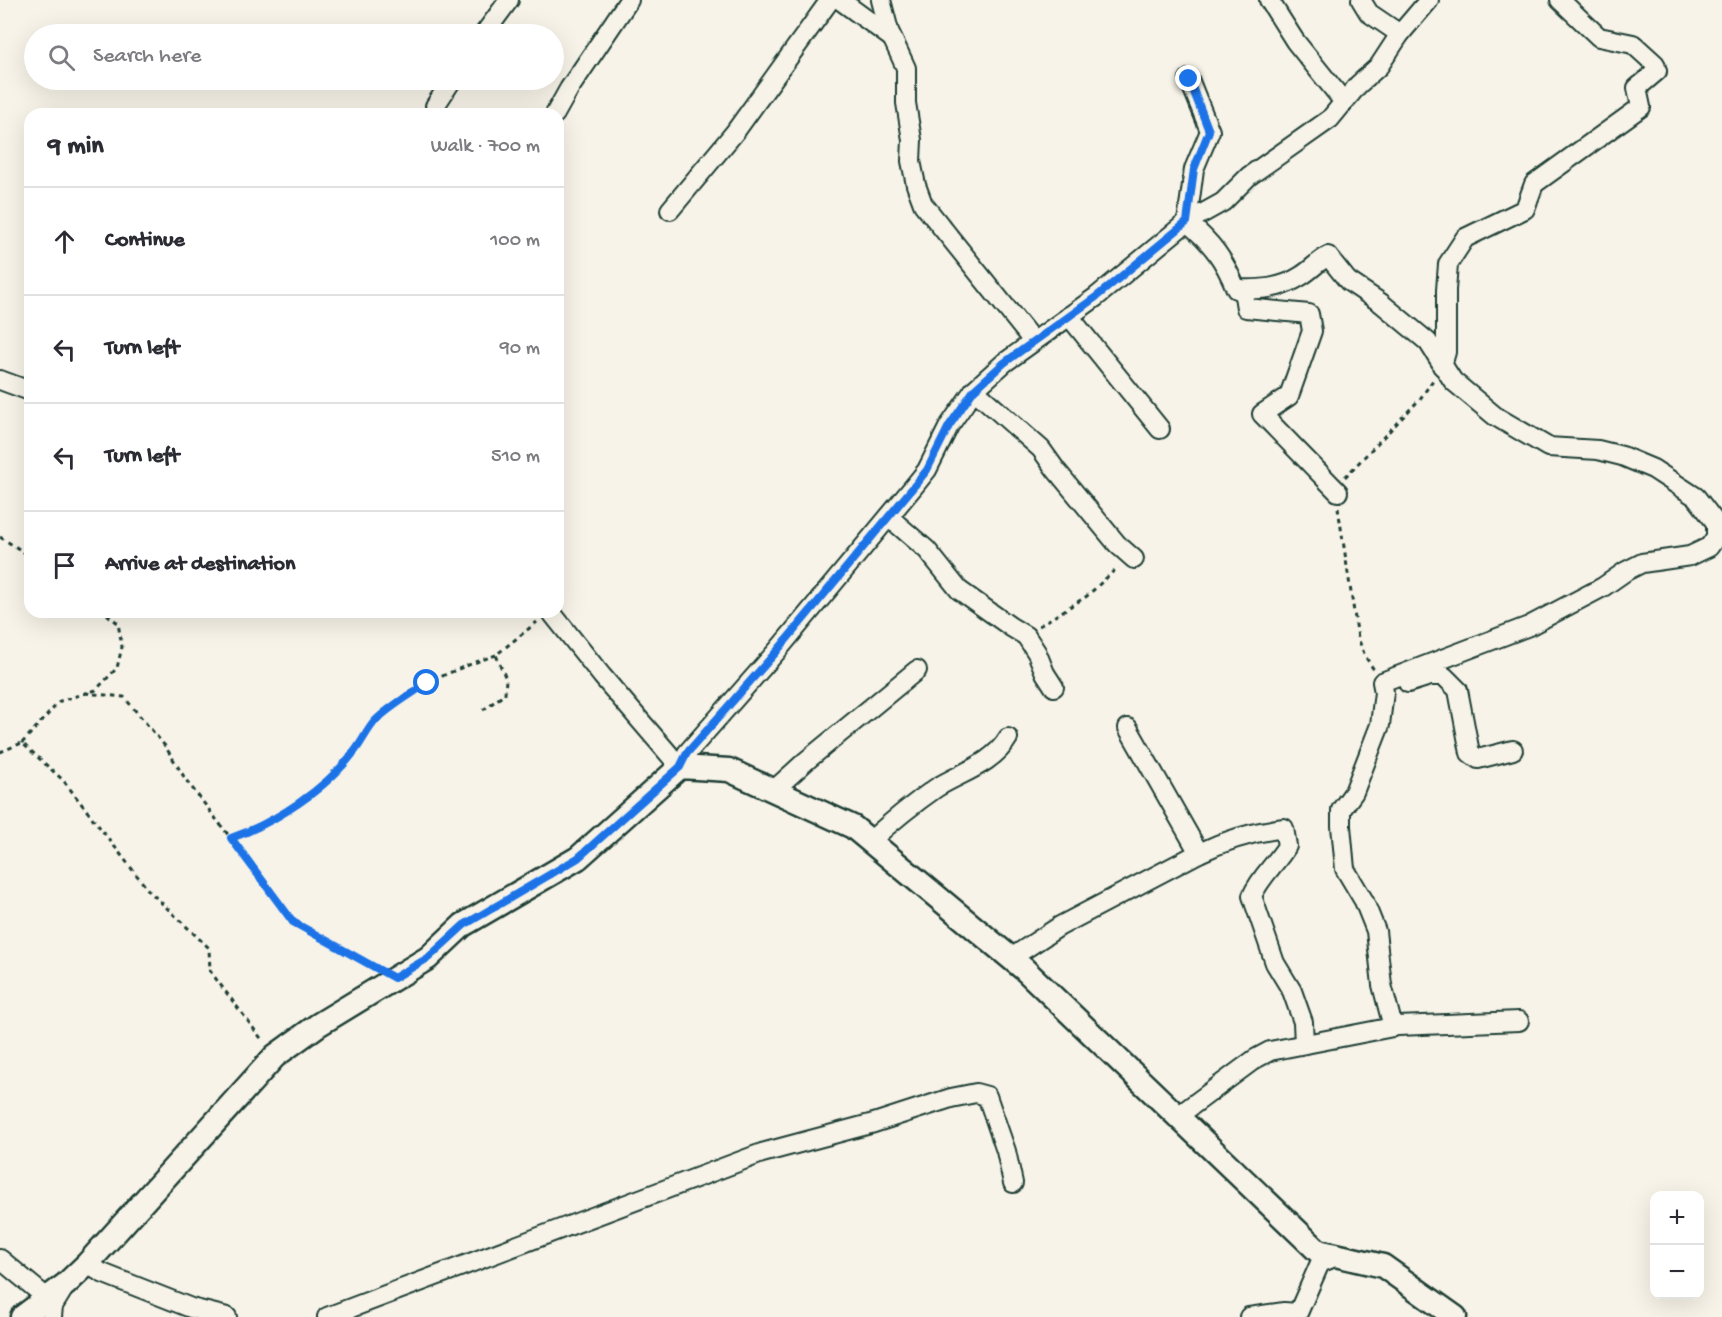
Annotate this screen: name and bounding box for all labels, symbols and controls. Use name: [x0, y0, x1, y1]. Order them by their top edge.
search box: [24, 24, 564, 90]
icon: search: [45, 41, 78, 74]
text: Search here: [93, 44, 201, 70]
route end: [1175, 65, 1201, 91]
text: 9 min: [48, 132, 104, 163]
text: Walk · 700 m: [431, 136, 540, 159]
icon: ahead: [48, 225, 81, 258]
text: Continue: [105, 228, 185, 254]
text: 100 m: [490, 230, 540, 253]
icon: left: [48, 333, 81, 366]
text: Turn left: [105, 336, 179, 362]
text: 90 m: [500, 338, 540, 361]
icon: left: [48, 441, 81, 474]
text: Turn left: [105, 444, 179, 470]
text: 510 m: [491, 446, 540, 469]
icon: arrive: [48, 549, 81, 582]
text: Arrive at destination: [105, 552, 295, 578]
route start: [413, 669, 439, 695]
map controls: [1650, 1191, 1704, 1299]
button: +: [1650, 1191, 1704, 1245]
button: −: [1650, 1245, 1704, 1299]

